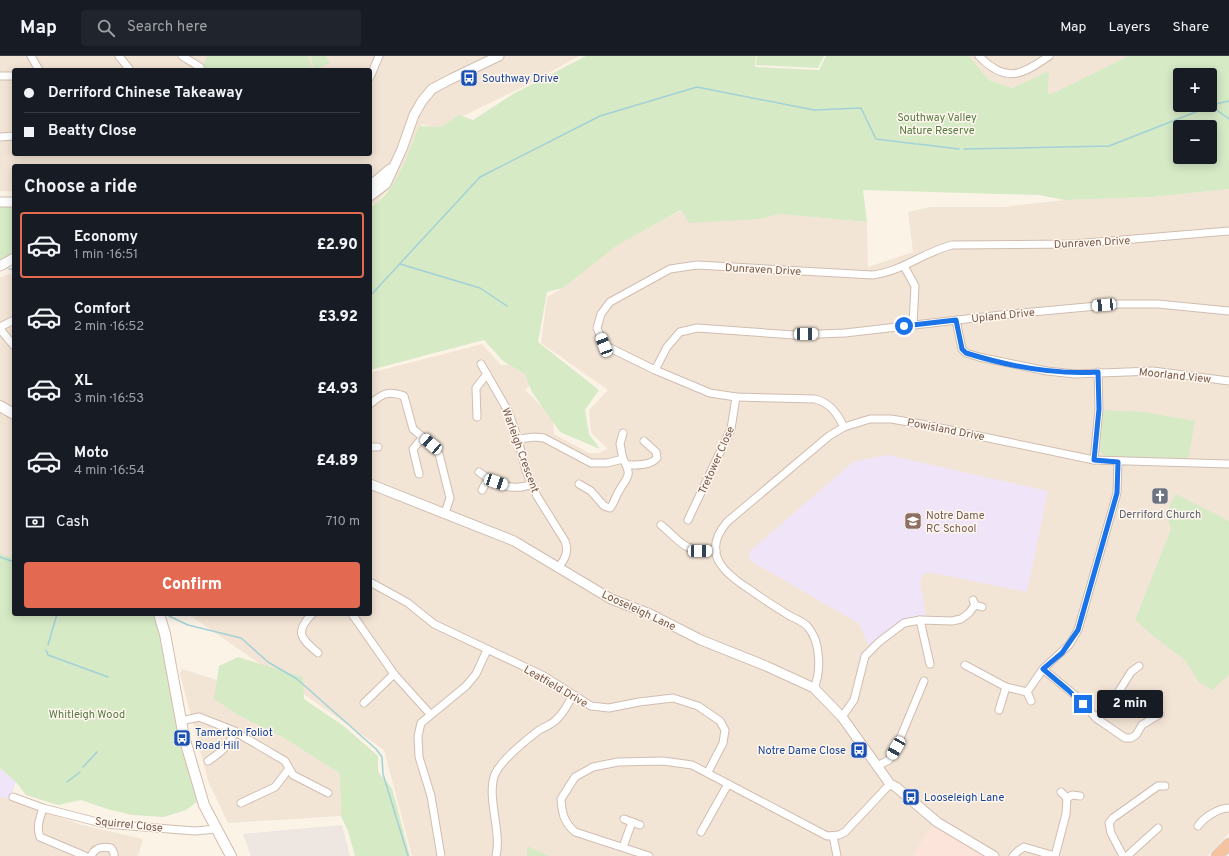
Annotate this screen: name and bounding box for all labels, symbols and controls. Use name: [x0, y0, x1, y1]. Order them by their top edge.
search box: [81, 10, 361, 46]
text: Map: [20, 16, 57, 40]
icon: search: [95, 17, 117, 39]
text: Search here: [127, 18, 207, 37]
text: Map: [1060, 19, 1086, 36]
text: Layers: [1108, 19, 1150, 36]
text: Share: [1172, 19, 1209, 36]
bus stop icon: Southway Drive: [459, 68, 479, 88]
map controls: [1173, 68, 1217, 164]
button: +: [1173, 68, 1217, 112]
place label: Southway Drive: [482, 72, 559, 86]
text: Derriford Chinese Takeaway: [48, 84, 243, 103]
park label: Southway Valley Nature Reserve: [897, 111, 977, 138]
button: −: [1173, 120, 1217, 164]
text: Beatty Close: [48, 122, 137, 141]
text: Choose a ride: [24, 176, 137, 199]
icon: car: [26, 227, 62, 263]
text: Economy: [74, 228, 138, 247]
street label: Dunraven Drive: [1054, 234, 1131, 252]
text: £2.90: [317, 236, 358, 255]
text: 1 min · 16:51: [74, 247, 138, 263]
street label: Dunraven Drive: [724, 261, 802, 279]
car: [1092, 298, 1116, 312]
icon: car: [26, 299, 62, 335]
text: Comfort: [74, 300, 131, 319]
street label: Upland Drive: [971, 306, 1036, 326]
text: £3.92: [318, 308, 358, 327]
route start: [895, 317, 913, 335]
text: 2 min · 16:52: [74, 319, 144, 335]
car: [794, 328, 818, 340]
car: [594, 332, 614, 358]
street label: Moorland View: [1138, 365, 1212, 387]
icon: car: [26, 371, 62, 407]
text: XL: [74, 372, 92, 391]
text: £4.93: [317, 380, 358, 399]
text: 3 min · 16:53: [74, 391, 144, 407]
street label: Warleigh Crescent: [498, 406, 542, 495]
street label: Powisland Drive: [906, 416, 986, 444]
street label: Tretower Close: [696, 424, 738, 497]
car: [418, 432, 444, 456]
icon: car: [26, 443, 62, 479]
text: Moto: [74, 444, 109, 463]
text: £4.89: [317, 452, 358, 471]
text: 4 min · 16:54: [74, 463, 145, 479]
car: [483, 472, 509, 492]
church icon: Derriford Church: [1150, 486, 1170, 506]
place label: Derriford Church: [1119, 508, 1201, 522]
place label: Notre Dame RC School: [926, 509, 985, 536]
icon: cash: [24, 511, 46, 533]
school or university icon: Notre Dame RC School: [903, 511, 923, 531]
text: Cash: [56, 513, 89, 532]
text: 710 m: [326, 514, 360, 530]
car: [688, 545, 712, 557]
button: Confirm: [24, 562, 360, 608]
street label: Looseleigh Lane: [599, 588, 678, 634]
street label: Leatfield Drive: [521, 663, 590, 711]
callout: 2 min: [1097, 690, 1163, 718]
route end: [1074, 695, 1092, 713]
text: 2 min: [1113, 696, 1147, 712]
park label: Whitleigh Wood: [49, 708, 125, 722]
place label: Tamerton Foliot Road Hill: [195, 726, 273, 753]
bus stop icon: Tamerton Foliot Road Hill: [172, 728, 192, 748]
car: [885, 735, 907, 761]
bus stop icon: Notre Dame Close: [849, 740, 869, 760]
place label: Notre Dame Close: [758, 744, 846, 758]
bus stop icon: Looseleigh Lane: [901, 787, 921, 807]
place label: Looseleigh Lane: [924, 791, 1004, 805]
street label: Squirrel Close: [94, 814, 164, 836]

